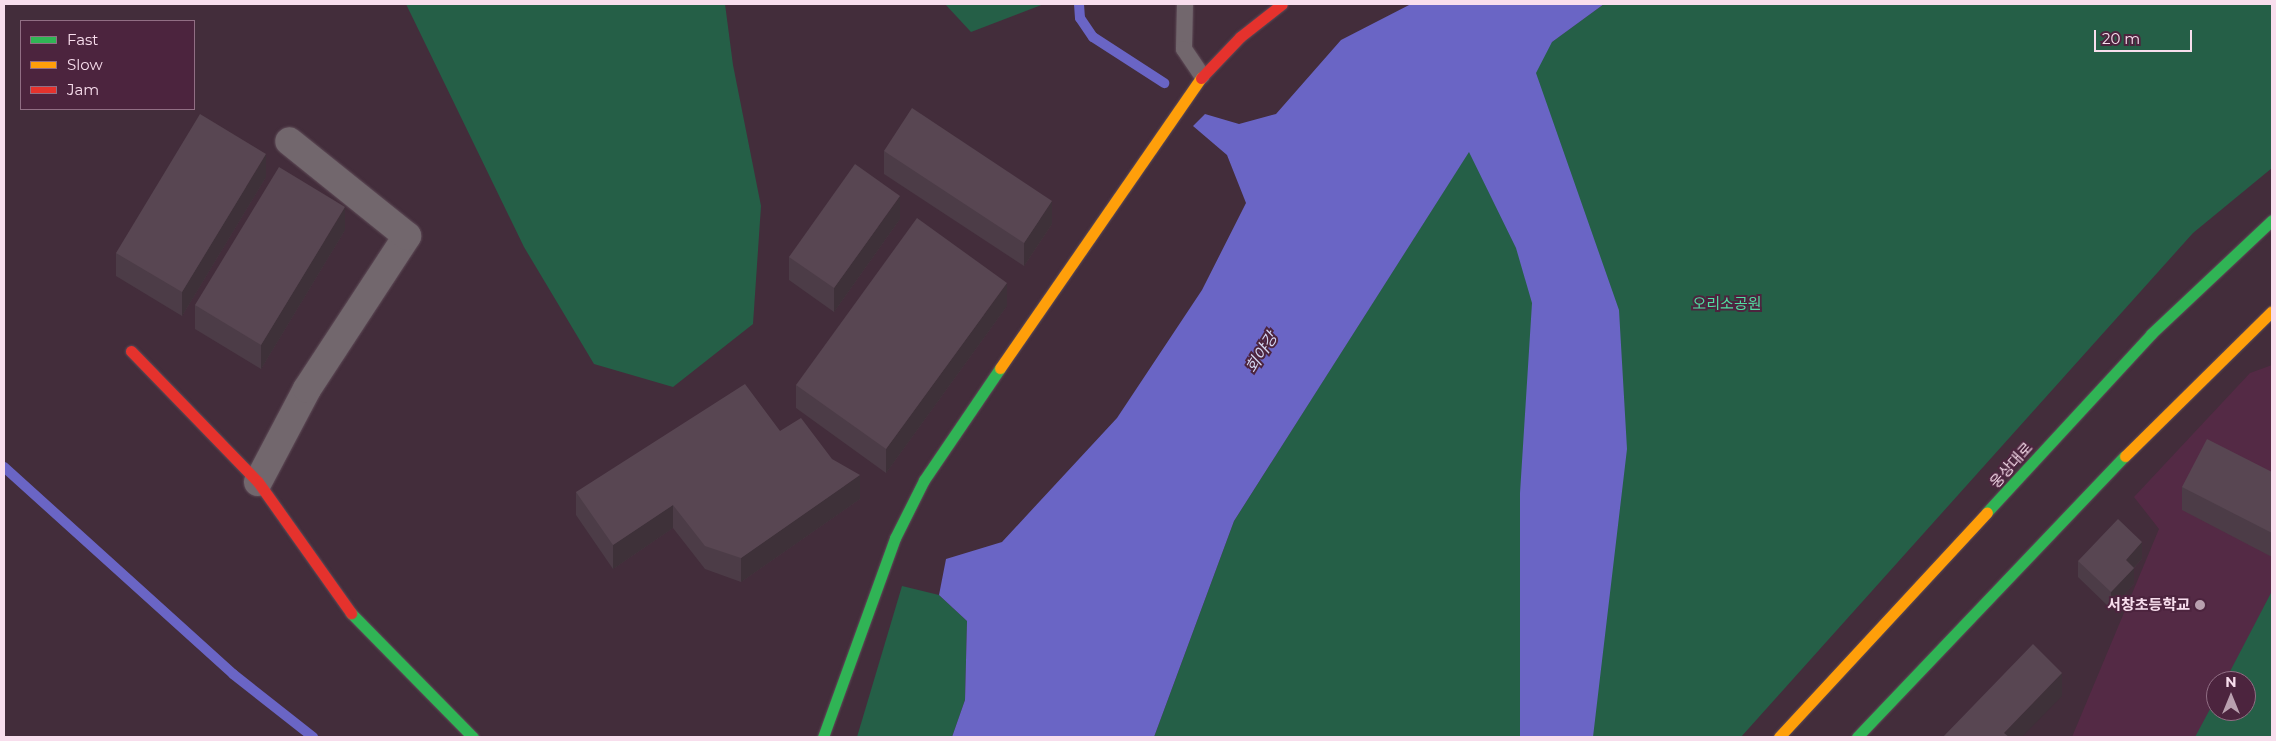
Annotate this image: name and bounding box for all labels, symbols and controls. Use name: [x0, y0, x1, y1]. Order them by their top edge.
legend: [20, 20, 195, 110]
scale bar: [2096, 20, 2194, 52]
text: 20 m: [2102, 29, 2140, 48]
text: Fast: [67, 30, 98, 49]
text: Slow: [67, 55, 103, 74]
text: Jam: [67, 80, 99, 99]
park label: 오리소공원: [1693, 295, 1761, 313]
water label: 회야강: [1242, 329, 1282, 377]
street label: 웅상대로: [1986, 438, 2036, 492]
place label: 서창초등학교: [2107, 596, 2190, 614]
marker: 서창초등학교: [2194, 599, 2206, 611]
north arrow: [2206, 671, 2256, 721]
text: N: [2225, 673, 2237, 691]

